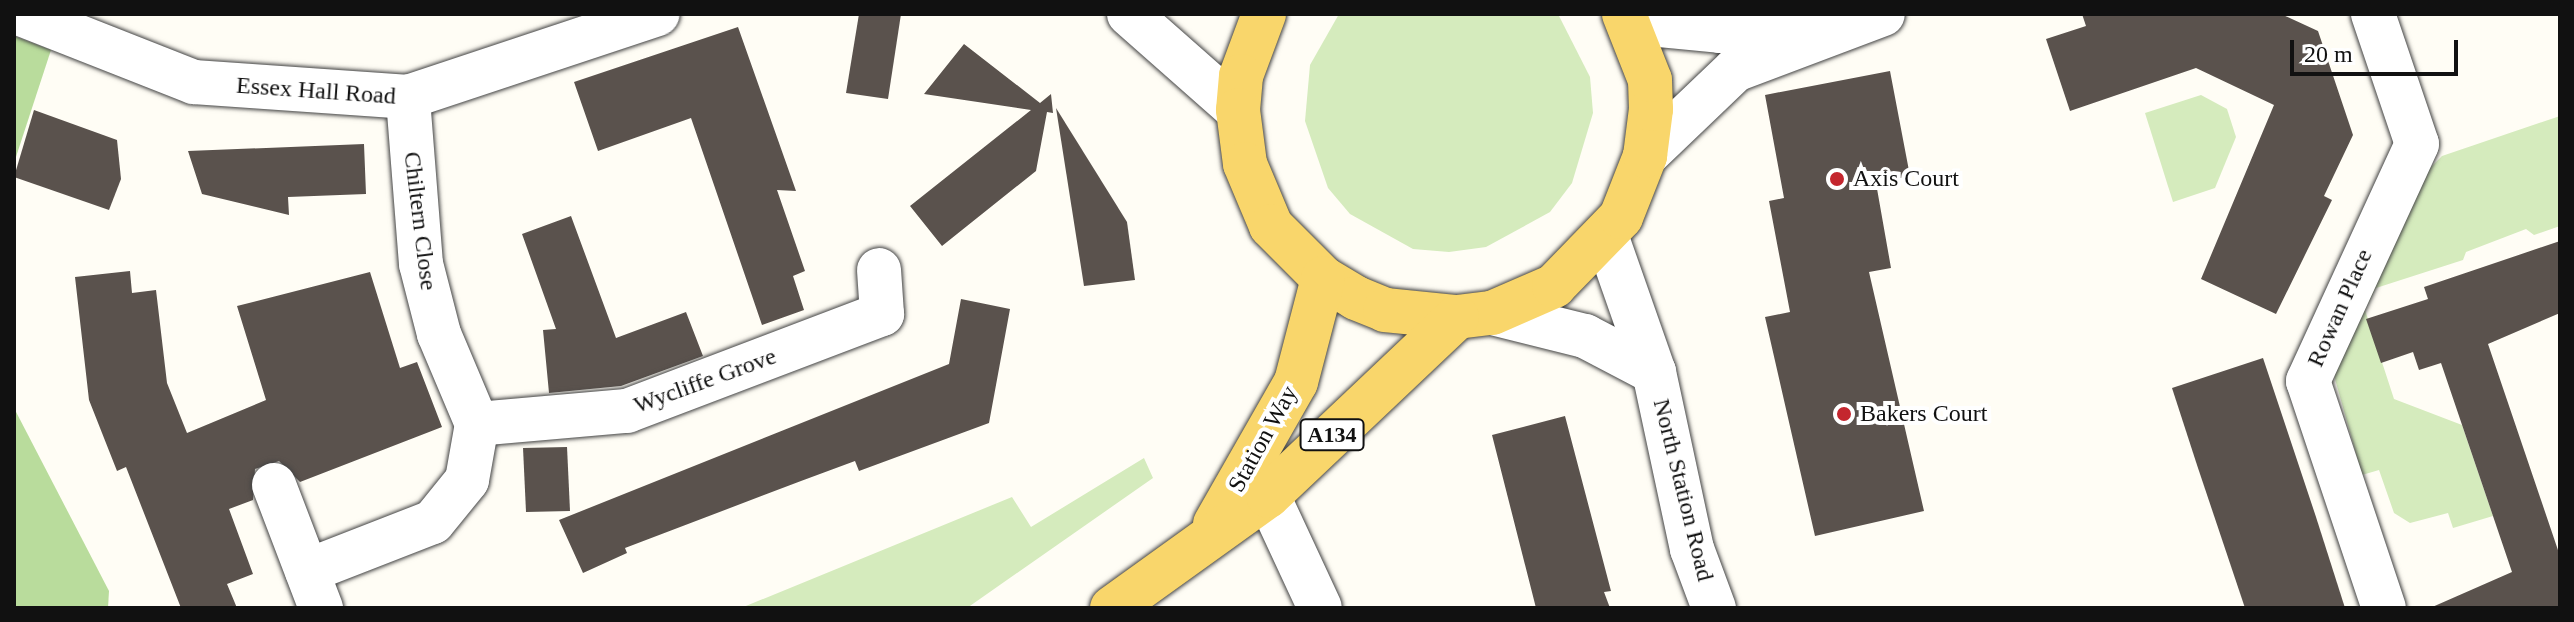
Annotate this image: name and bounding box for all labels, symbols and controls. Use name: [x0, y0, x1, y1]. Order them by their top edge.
scale bar: [2294, 24, 2462, 74]
text: 20 m: [2304, 41, 2353, 67]
street label: Essex Hall Road: [235, 71, 397, 111]
street label: Chiltern Close: [397, 150, 443, 292]
place label: Axis Court: [1853, 165, 1959, 193]
marker: Axis Court: [1828, 170, 1846, 188]
street label: Rowan Place: [2301, 245, 2379, 371]
street label: Wycliffe Grove: [630, 342, 780, 420]
street label: Station Way: [1222, 381, 1304, 497]
street label: North Station Road: [1646, 396, 1720, 584]
place label: Bakers Court: [1860, 400, 1987, 428]
marker: Bakers Court: [1835, 405, 1853, 423]
road number: A134: [1298, 417, 1366, 453]

